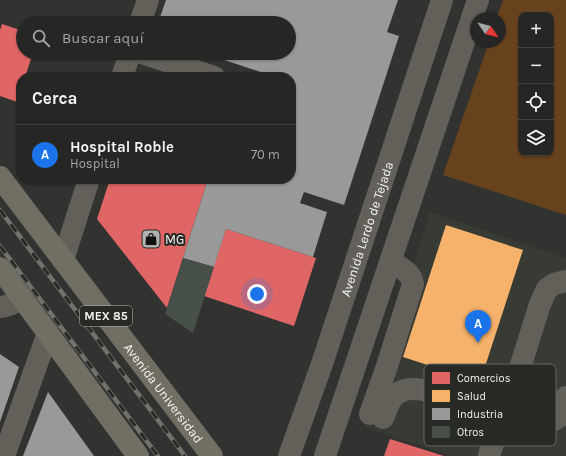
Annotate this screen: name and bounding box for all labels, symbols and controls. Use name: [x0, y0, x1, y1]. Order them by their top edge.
north arrow: [470, 12, 506, 48]
map controls: [518, 12, 554, 156]
button: +: [518, 12, 554, 48]
search box: [16, 16, 296, 60]
icon: search: [30, 27, 52, 49]
text: Buscar aquí: [62, 29, 144, 47]
button: −: [518, 48, 554, 84]
button: locate: [518, 84, 554, 120]
text: Cerca: [32, 88, 77, 108]
button: layers: [518, 120, 554, 156]
text: Hospital Roble: [70, 138, 174, 156]
text: A: [41, 147, 49, 162]
text: 70 m: [251, 147, 280, 162]
text: Hospital: [70, 156, 120, 171]
street label: Avenida Lerdo de Tejada: [338, 160, 396, 299]
shop icon: MG: [140, 228, 162, 250]
place label: MG: [165, 232, 184, 247]
your location: [247, 284, 267, 304]
road number: MEX 85: [80, 306, 132, 326]
pin: A: [465, 310, 491, 343]
street label: Avenida Universidad: [121, 340, 206, 446]
legend: [424, 364, 556, 446]
text: Comercios: [457, 372, 511, 385]
text: Salud: [457, 390, 486, 403]
text: Industria: [457, 408, 503, 421]
text: Otros: [457, 426, 484, 439]

